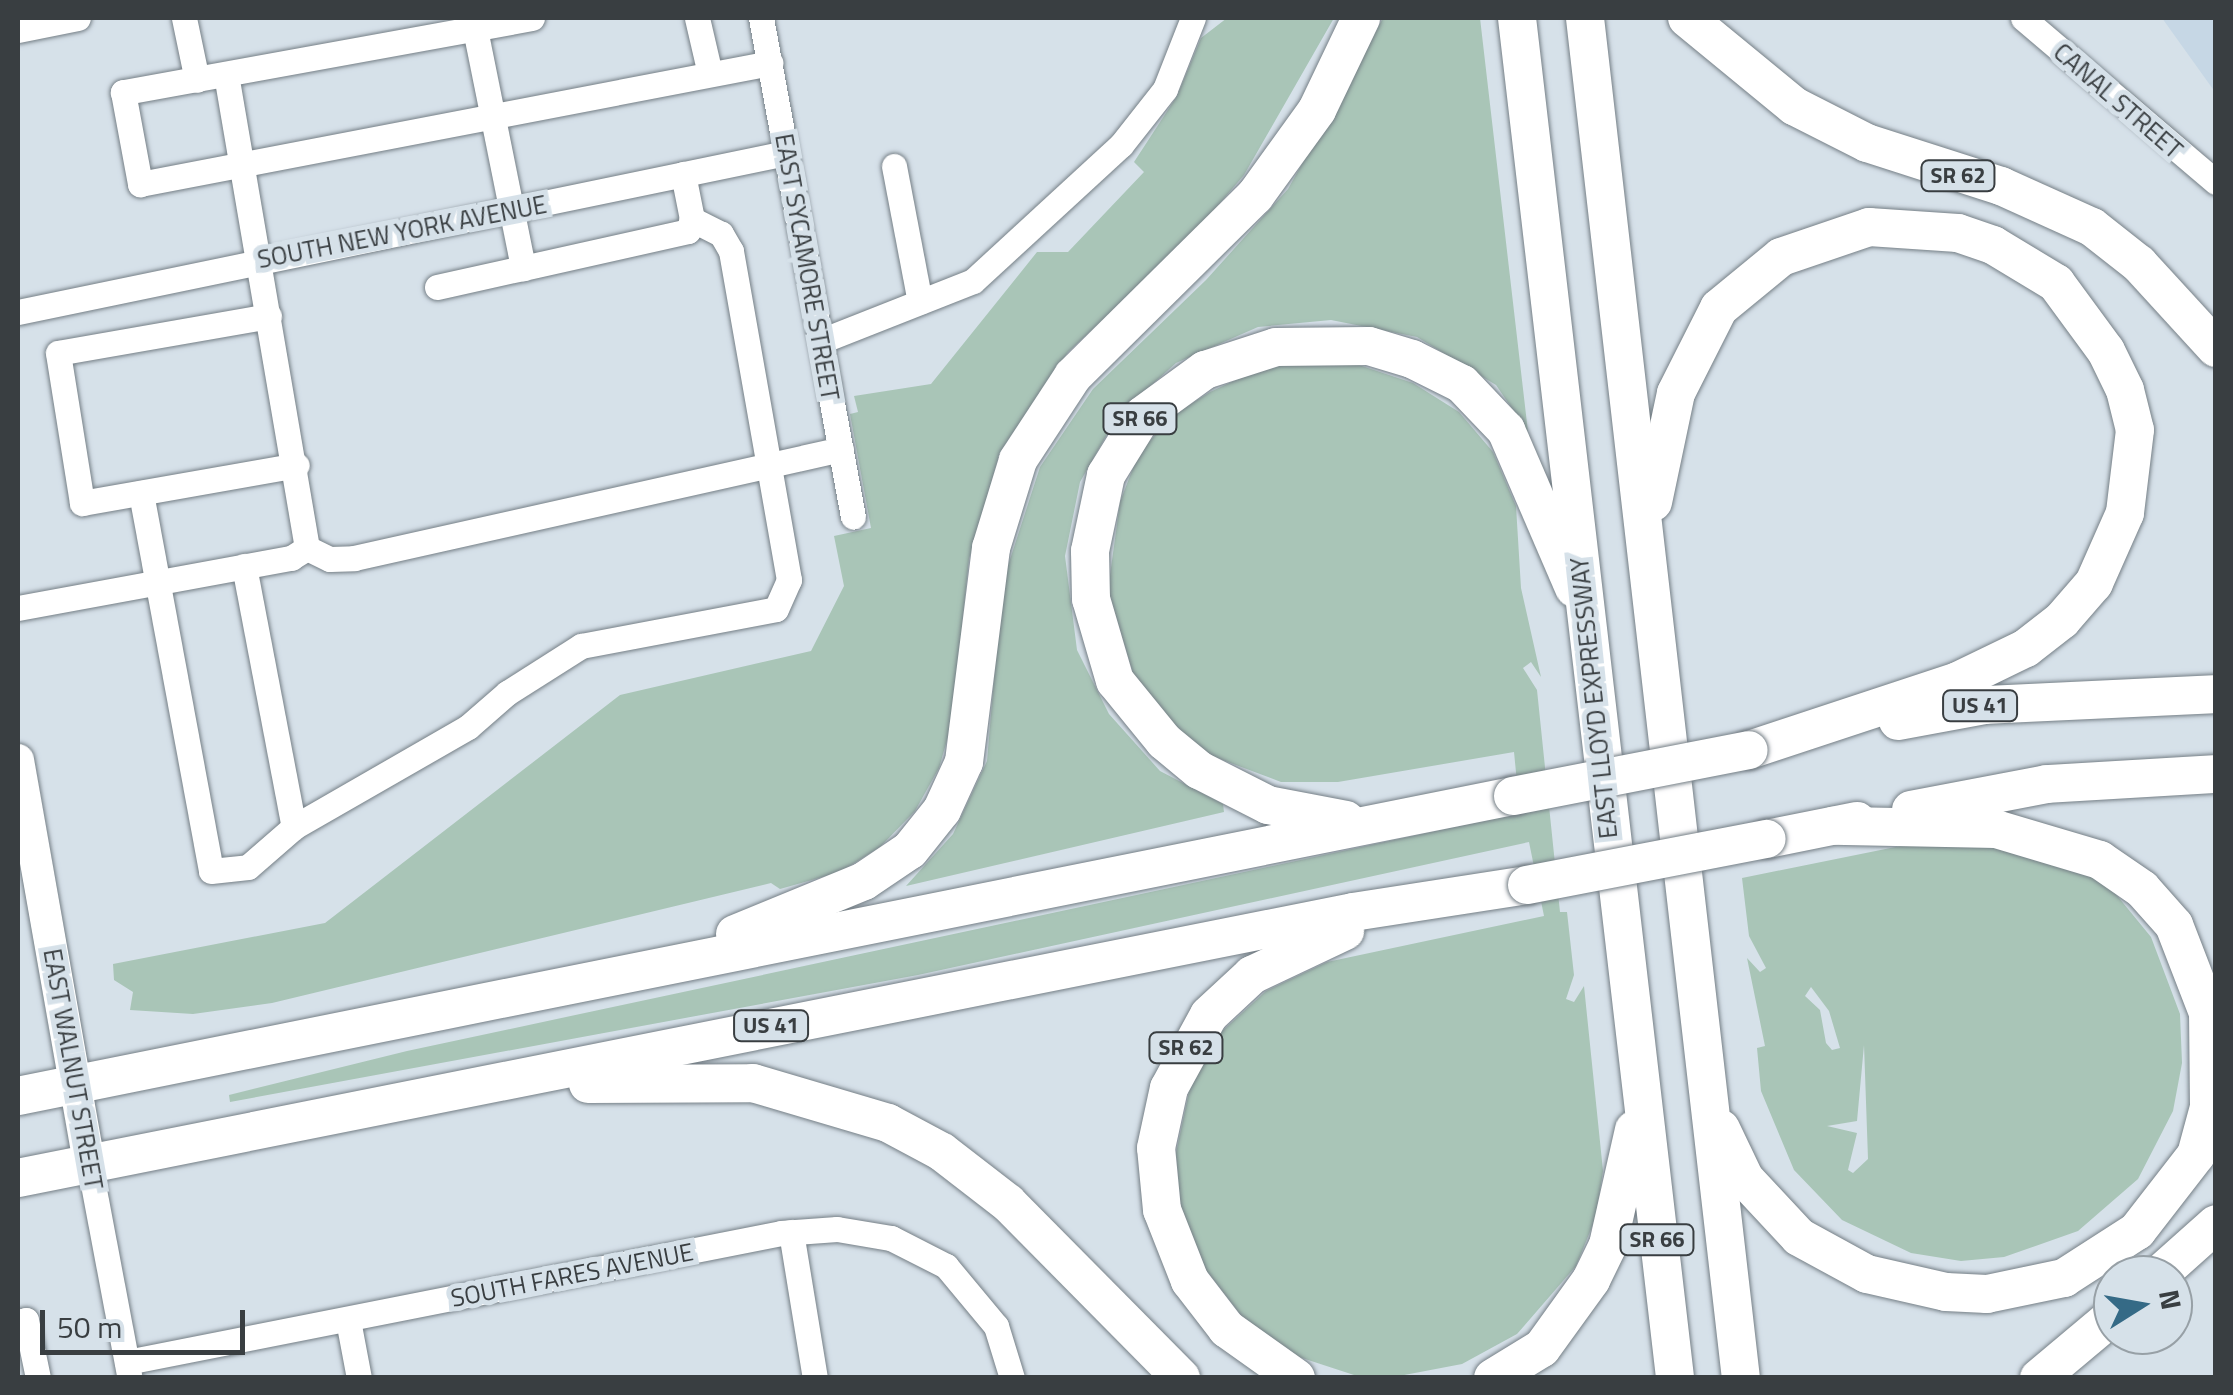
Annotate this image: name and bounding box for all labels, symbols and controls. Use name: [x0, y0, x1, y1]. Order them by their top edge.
street label: CANAL STREET: [2048, 37, 2188, 165]
street label: EAST SYCAMORE STREET: [769, 131, 845, 403]
road number: SR 62: [1918, 159, 1998, 193]
street label: SOUTH NEW YORK AVENUE: [255, 189, 549, 275]
road number: SR 66: [1100, 402, 1180, 436]
street label: EAST LLOYD EXPRESSWAY: [1564, 556, 1624, 840]
road number: US 41: [1940, 689, 2020, 723]
street label: EAST WALNUT STREET: [37, 946, 109, 1192]
road number: US 41: [731, 1009, 811, 1043]
road number: SR 62: [1146, 1031, 1226, 1065]
road number: SR 66: [1617, 1223, 1697, 1257]
street label: SOUTH FARES AVENUE: [448, 1237, 696, 1313]
north arrow: [2093, 1255, 2193, 1355]
text: N: [2148, 1286, 2194, 1313]
scale bar: [45, 1290, 250, 1352]
text: 50 m: [57, 1304, 122, 1350]

